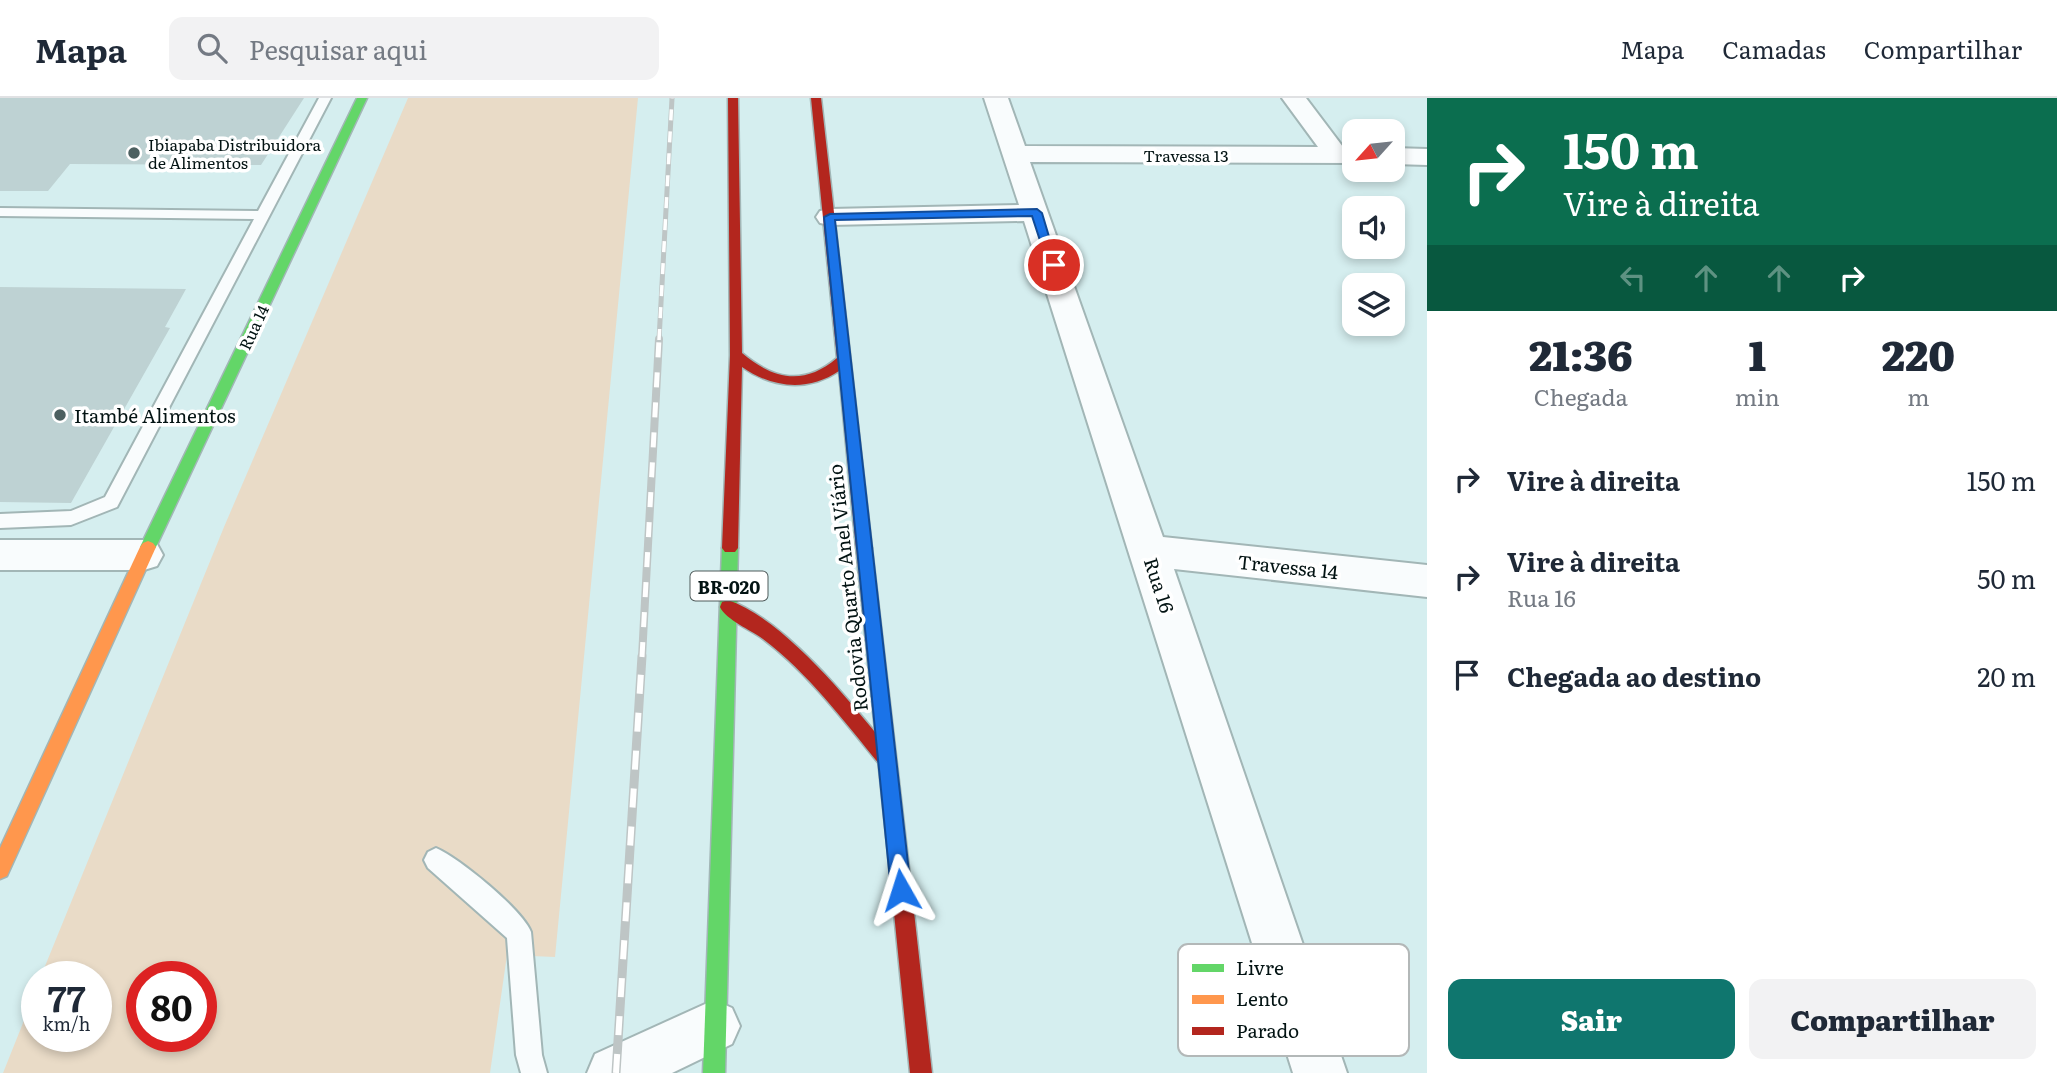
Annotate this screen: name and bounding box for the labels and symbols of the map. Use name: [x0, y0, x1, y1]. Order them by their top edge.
north arrow: [1342, 119, 1405, 182]
place label: Ibiapaba Distribuidora de Alimentos: [148, 132, 321, 174]
street label: Travessa 13: [1143, 143, 1229, 167]
marker: Ibiapaba Distribuidora de Alimentos: [126, 145, 142, 161]
pin: [1024, 235, 1084, 295]
street label: Rua 14: [232, 300, 274, 354]
place label: Itambé Alimentos: [74, 401, 236, 429]
marker: Itambé Alimentos: [52, 407, 68, 423]
street label: Rodovia Quarto Anel Viário: [820, 463, 874, 713]
street label: Travessa 14: [1236, 547, 1340, 585]
street label: Rua 16: [1138, 554, 1182, 616]
road number: BR-020: [690, 572, 768, 600]
position arrow: [864, 853, 938, 927]
legend: [1178, 944, 1409, 1056]
text: Livre: [1236, 953, 1284, 981]
speed limit sign: 80: [126, 961, 217, 1052]
text: Lento: [1236, 984, 1289, 1012]
text: Parado: [1236, 1016, 1299, 1044]

